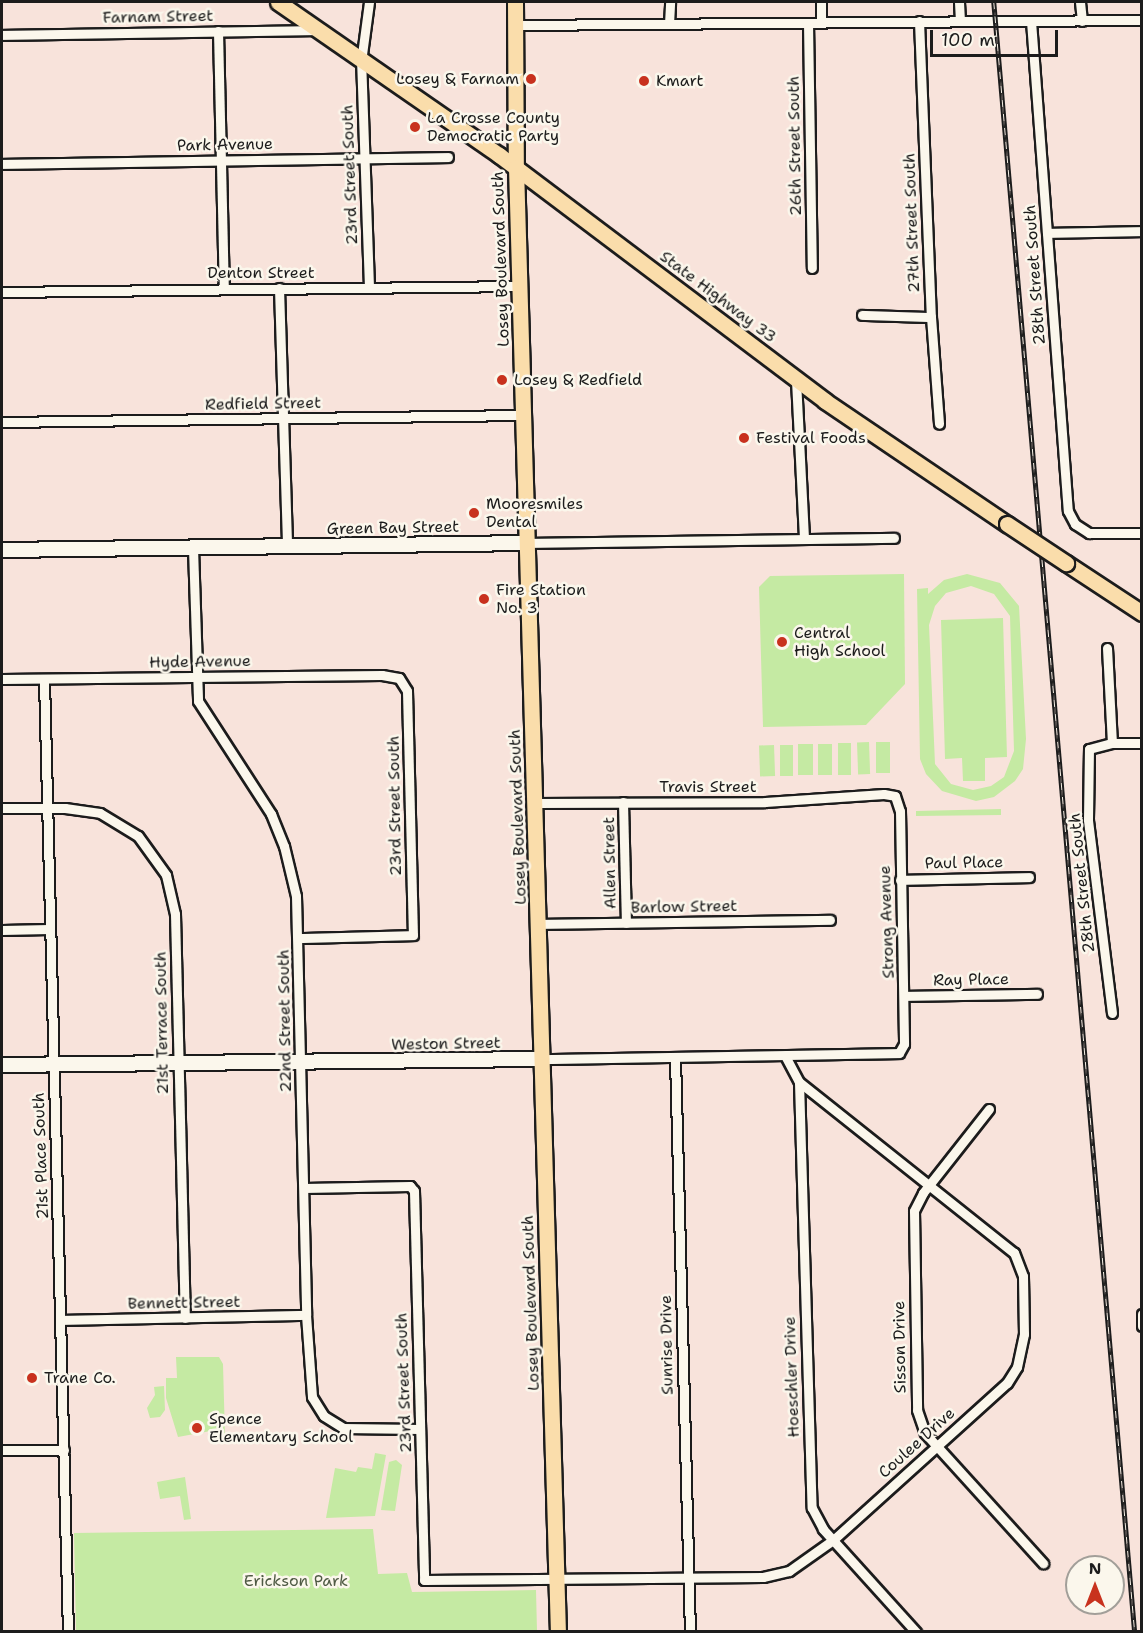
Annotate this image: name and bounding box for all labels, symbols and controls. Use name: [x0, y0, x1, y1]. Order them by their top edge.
street label: Farnam Street: [102, 6, 214, 28]
scale bar: [933, 18, 1060, 56]
text: 100 m: [941, 28, 995, 52]
place label: Losey & Farnam: [396, 69, 519, 89]
place label: Kmart: [656, 71, 703, 91]
marker: Losey & Farnam: [524, 72, 538, 86]
marker: Kmart: [637, 74, 651, 88]
street label: 26th Street South: [784, 76, 806, 216]
street label: 23rd Street South: [338, 105, 362, 245]
place label: La Crosse County Democratic Party: [427, 108, 560, 146]
marker: La Crosse County Democratic Party: [408, 120, 422, 134]
street label: Park Avenue: [177, 135, 273, 155]
street label: 27th Street South: [900, 153, 924, 293]
street label: Losey Boulevard South: [488, 171, 514, 347]
street label: 28th Street South: [1021, 204, 1049, 346]
street label: State Highway 33: [656, 247, 780, 347]
street label: Denton Street: [207, 263, 315, 283]
place label: Losey & Redfield: [514, 370, 642, 390]
marker: Losey & Redfield: [495, 373, 509, 387]
street label: Redfield Street: [205, 393, 321, 415]
place label: Festival Foods: [756, 428, 866, 448]
marker: Festival Foods: [737, 431, 751, 445]
place label: Mooresmiles Dental: [486, 494, 583, 532]
marker: Mooresmiles Dental: [467, 506, 481, 520]
street label: Green Bay Street: [327, 517, 459, 539]
place label: Fire Station No. 3: [496, 580, 586, 618]
marker: Fire Station No. 3: [477, 592, 491, 606]
place label: Central High School: [794, 623, 885, 661]
marker: Central High School: [775, 635, 789, 649]
street label: Hyde Avenue: [149, 652, 251, 672]
street label: Losey Boulevard South: [505, 729, 531, 905]
street label: 23rd Street South: [384, 736, 406, 876]
street label: Travis Street: [659, 777, 757, 797]
street label: 28th Street South: [1065, 812, 1099, 954]
street label: Allen Street: [600, 817, 620, 909]
street label: Paul Place: [924, 853, 1004, 873]
street label: Strong Avenue: [875, 865, 899, 979]
street label: Barlow Street: [631, 896, 737, 918]
street label: 22nd Street South: [274, 949, 296, 1093]
street label: 21st Terrace South: [151, 951, 173, 1095]
street label: Ray Place: [933, 970, 1009, 990]
street label: Weston Street: [391, 1033, 501, 1055]
street label: 21st Place South: [29, 1092, 53, 1220]
street label: Losey Boulevard South: [518, 1215, 544, 1391]
street label: Bennett Street: [127, 1292, 241, 1314]
street label: Sunrise Drive: [657, 1295, 677, 1395]
street label: Sisson Drive: [890, 1301, 910, 1393]
street label: 23rd Street South: [392, 1313, 416, 1453]
street label: Hoeschler Drive: [780, 1316, 804, 1438]
place label: Trane Co.: [44, 1368, 116, 1388]
marker: Trane Co.: [25, 1371, 39, 1385]
street label: Coulee Drive: [875, 1404, 959, 1482]
place label: Spence Elementary School: [209, 1409, 353, 1447]
marker: Spence Elementary School: [190, 1421, 204, 1435]
north arrow: [1065, 1555, 1125, 1615]
text: N: [1089, 1558, 1101, 1579]
park label: Erickson Park: [244, 1571, 348, 1591]

